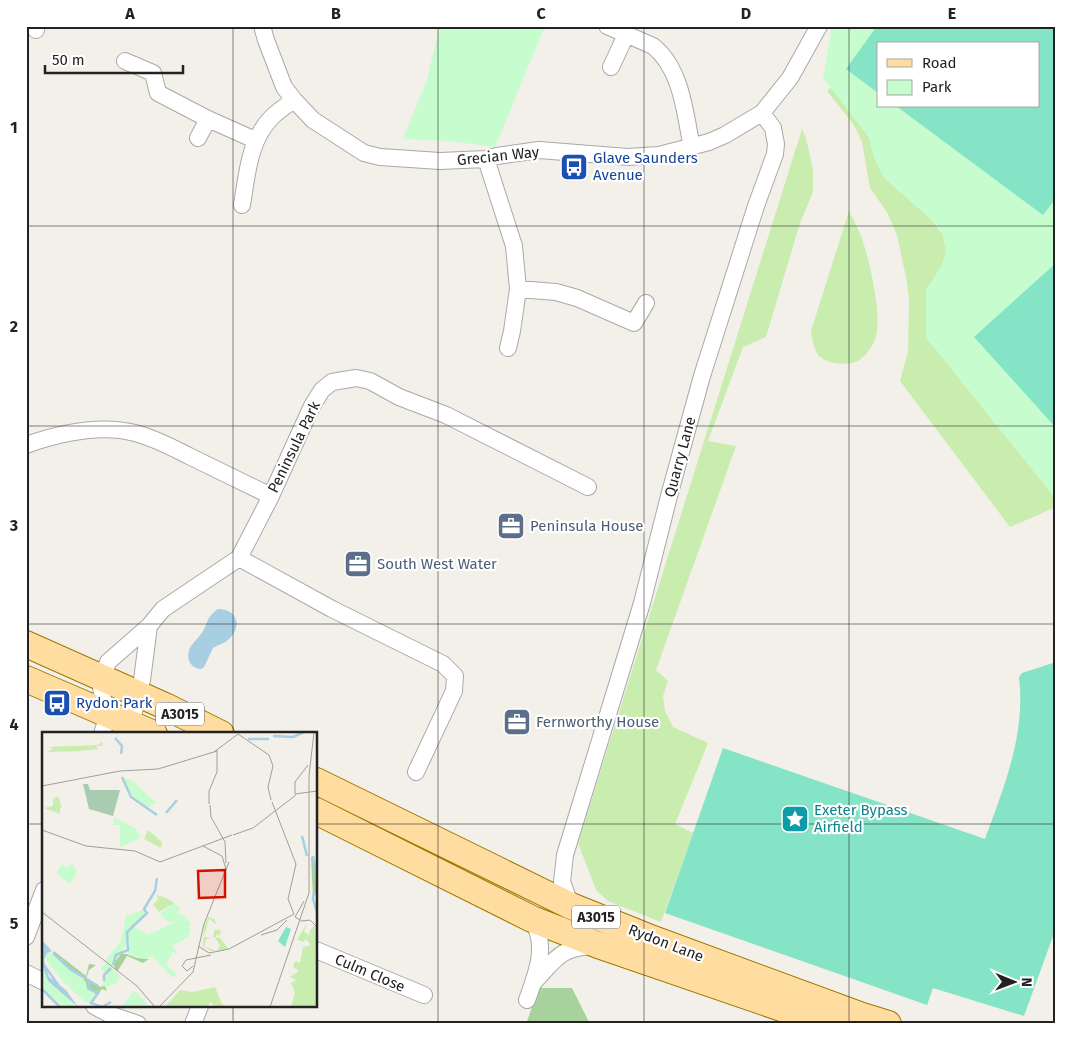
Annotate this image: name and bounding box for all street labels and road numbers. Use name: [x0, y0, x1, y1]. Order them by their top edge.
street label: Grecian Way: [456, 143, 541, 169]
street label: Peninsula Park: [264, 398, 324, 496]
street label: Quarry Lane: [661, 415, 699, 499]
road number: A3015: [156, 702, 204, 726]
road number: A3015: [572, 906, 620, 929]
street label: Rydon Lane: [626, 920, 706, 966]
street label: Culm Close: [332, 950, 408, 996]

